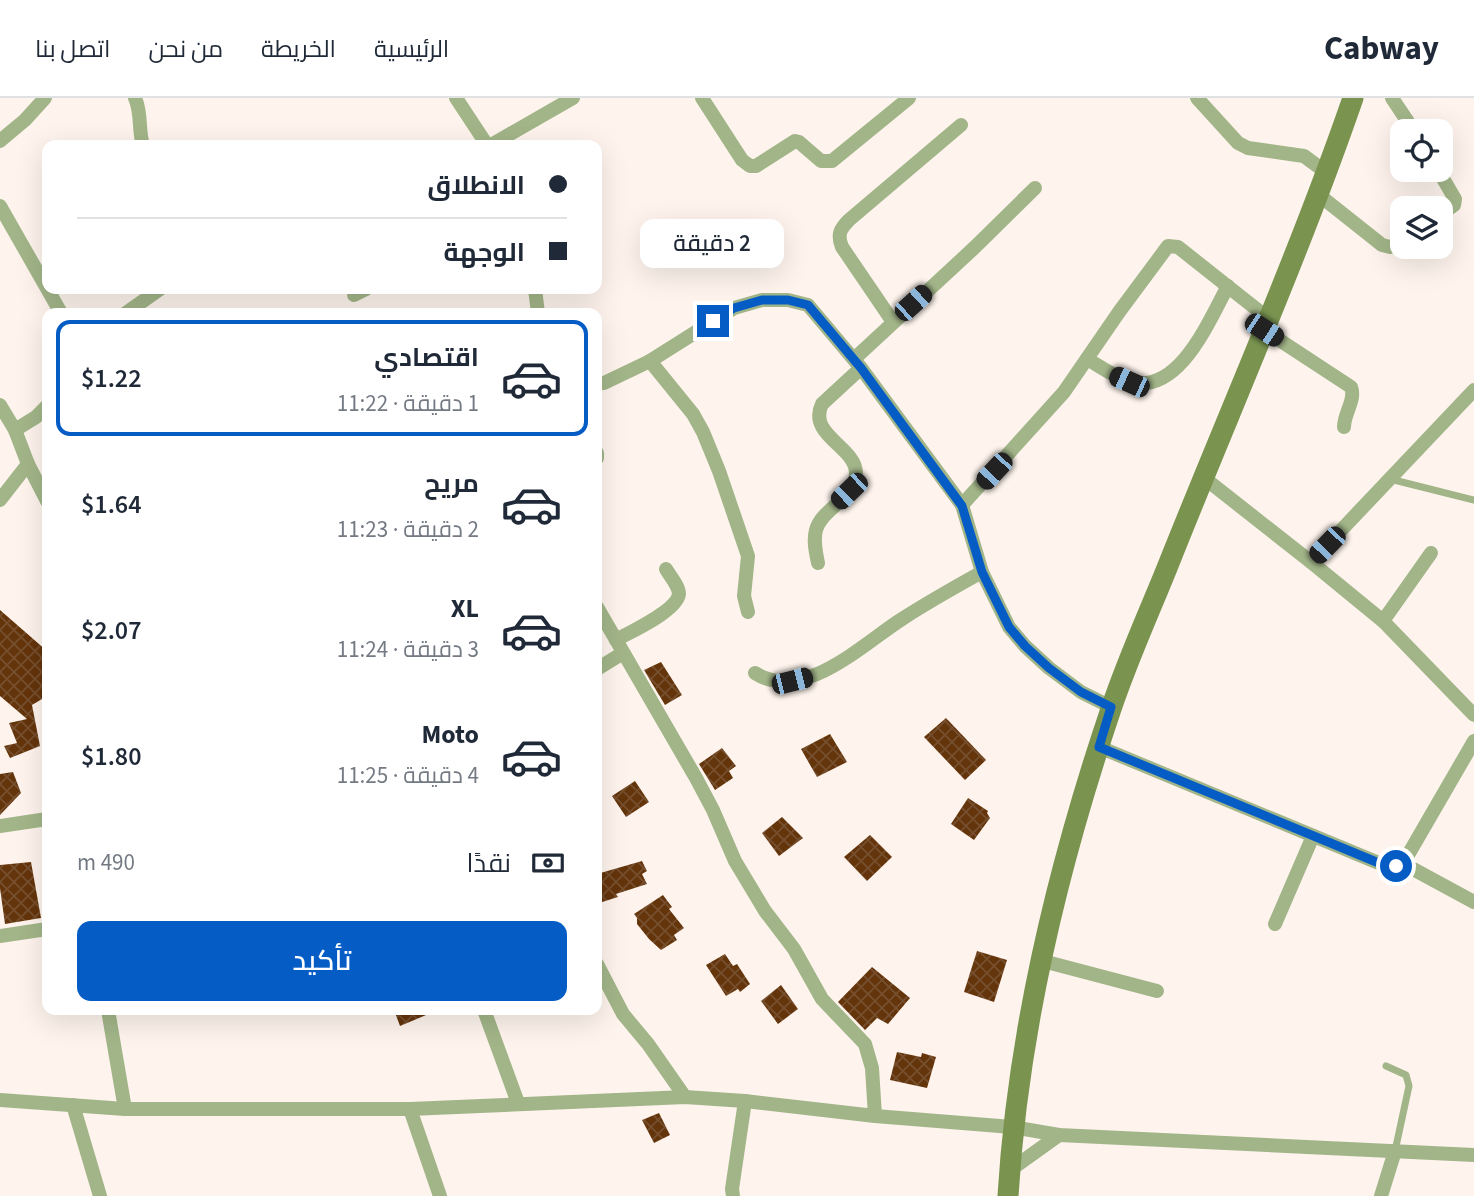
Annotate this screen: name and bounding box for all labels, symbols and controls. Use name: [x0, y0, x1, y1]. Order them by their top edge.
text: Cabway: [1324, 25, 1439, 72]
text: اتصل بنا: [35, 32, 110, 67]
text: من نحن: [148, 32, 223, 67]
text: الخريطة: [261, 32, 336, 67]
text: الرئيسية: [374, 32, 449, 67]
map controls: [1390, 119, 1453, 259]
button: locate: [1390, 119, 1453, 182]
text: الانطلاق: [427, 167, 525, 204]
button: layers: [1390, 196, 1453, 259]
callout: 2 دقيقة: [641, 220, 785, 268]
text: 2 دقيقة: [673, 227, 751, 260]
text: الوجهة: [444, 234, 525, 271]
car: [891, 281, 936, 325]
route end: [697, 305, 729, 337]
car: [1241, 310, 1288, 350]
text: اقتصادي: [374, 339, 479, 376]
icon: car: [500, 347, 563, 410]
text: $1.22: [81, 360, 142, 397]
car: [1106, 364, 1153, 400]
text: 1 دقيقة · 11:22: [337, 387, 479, 420]
car: [972, 448, 1017, 494]
text: مريح: [424, 465, 479, 502]
car: [827, 469, 872, 513]
icon: car: [500, 473, 563, 536]
text: $1.64: [81, 486, 142, 523]
text: 2 دقيقة · 11:23: [337, 513, 479, 546]
car: [1305, 523, 1350, 567]
text: XL: [451, 590, 479, 627]
icon: car: [500, 599, 563, 662]
text: $2.07: [81, 612, 142, 649]
text: 3 دقيقة · 11:24: [337, 633, 479, 666]
car: [770, 666, 815, 696]
text: Moto: [422, 716, 479, 753]
icon: car: [500, 725, 563, 788]
text: $1.80: [81, 738, 142, 775]
text: 4 دقيقة · 11:25: [337, 759, 479, 792]
icon: cash: [529, 844, 567, 882]
text: نقدًا: [467, 845, 511, 882]
text: 490 m: [77, 846, 135, 879]
route start: [1380, 850, 1412, 882]
button: تأكيد: [77, 921, 567, 1001]

